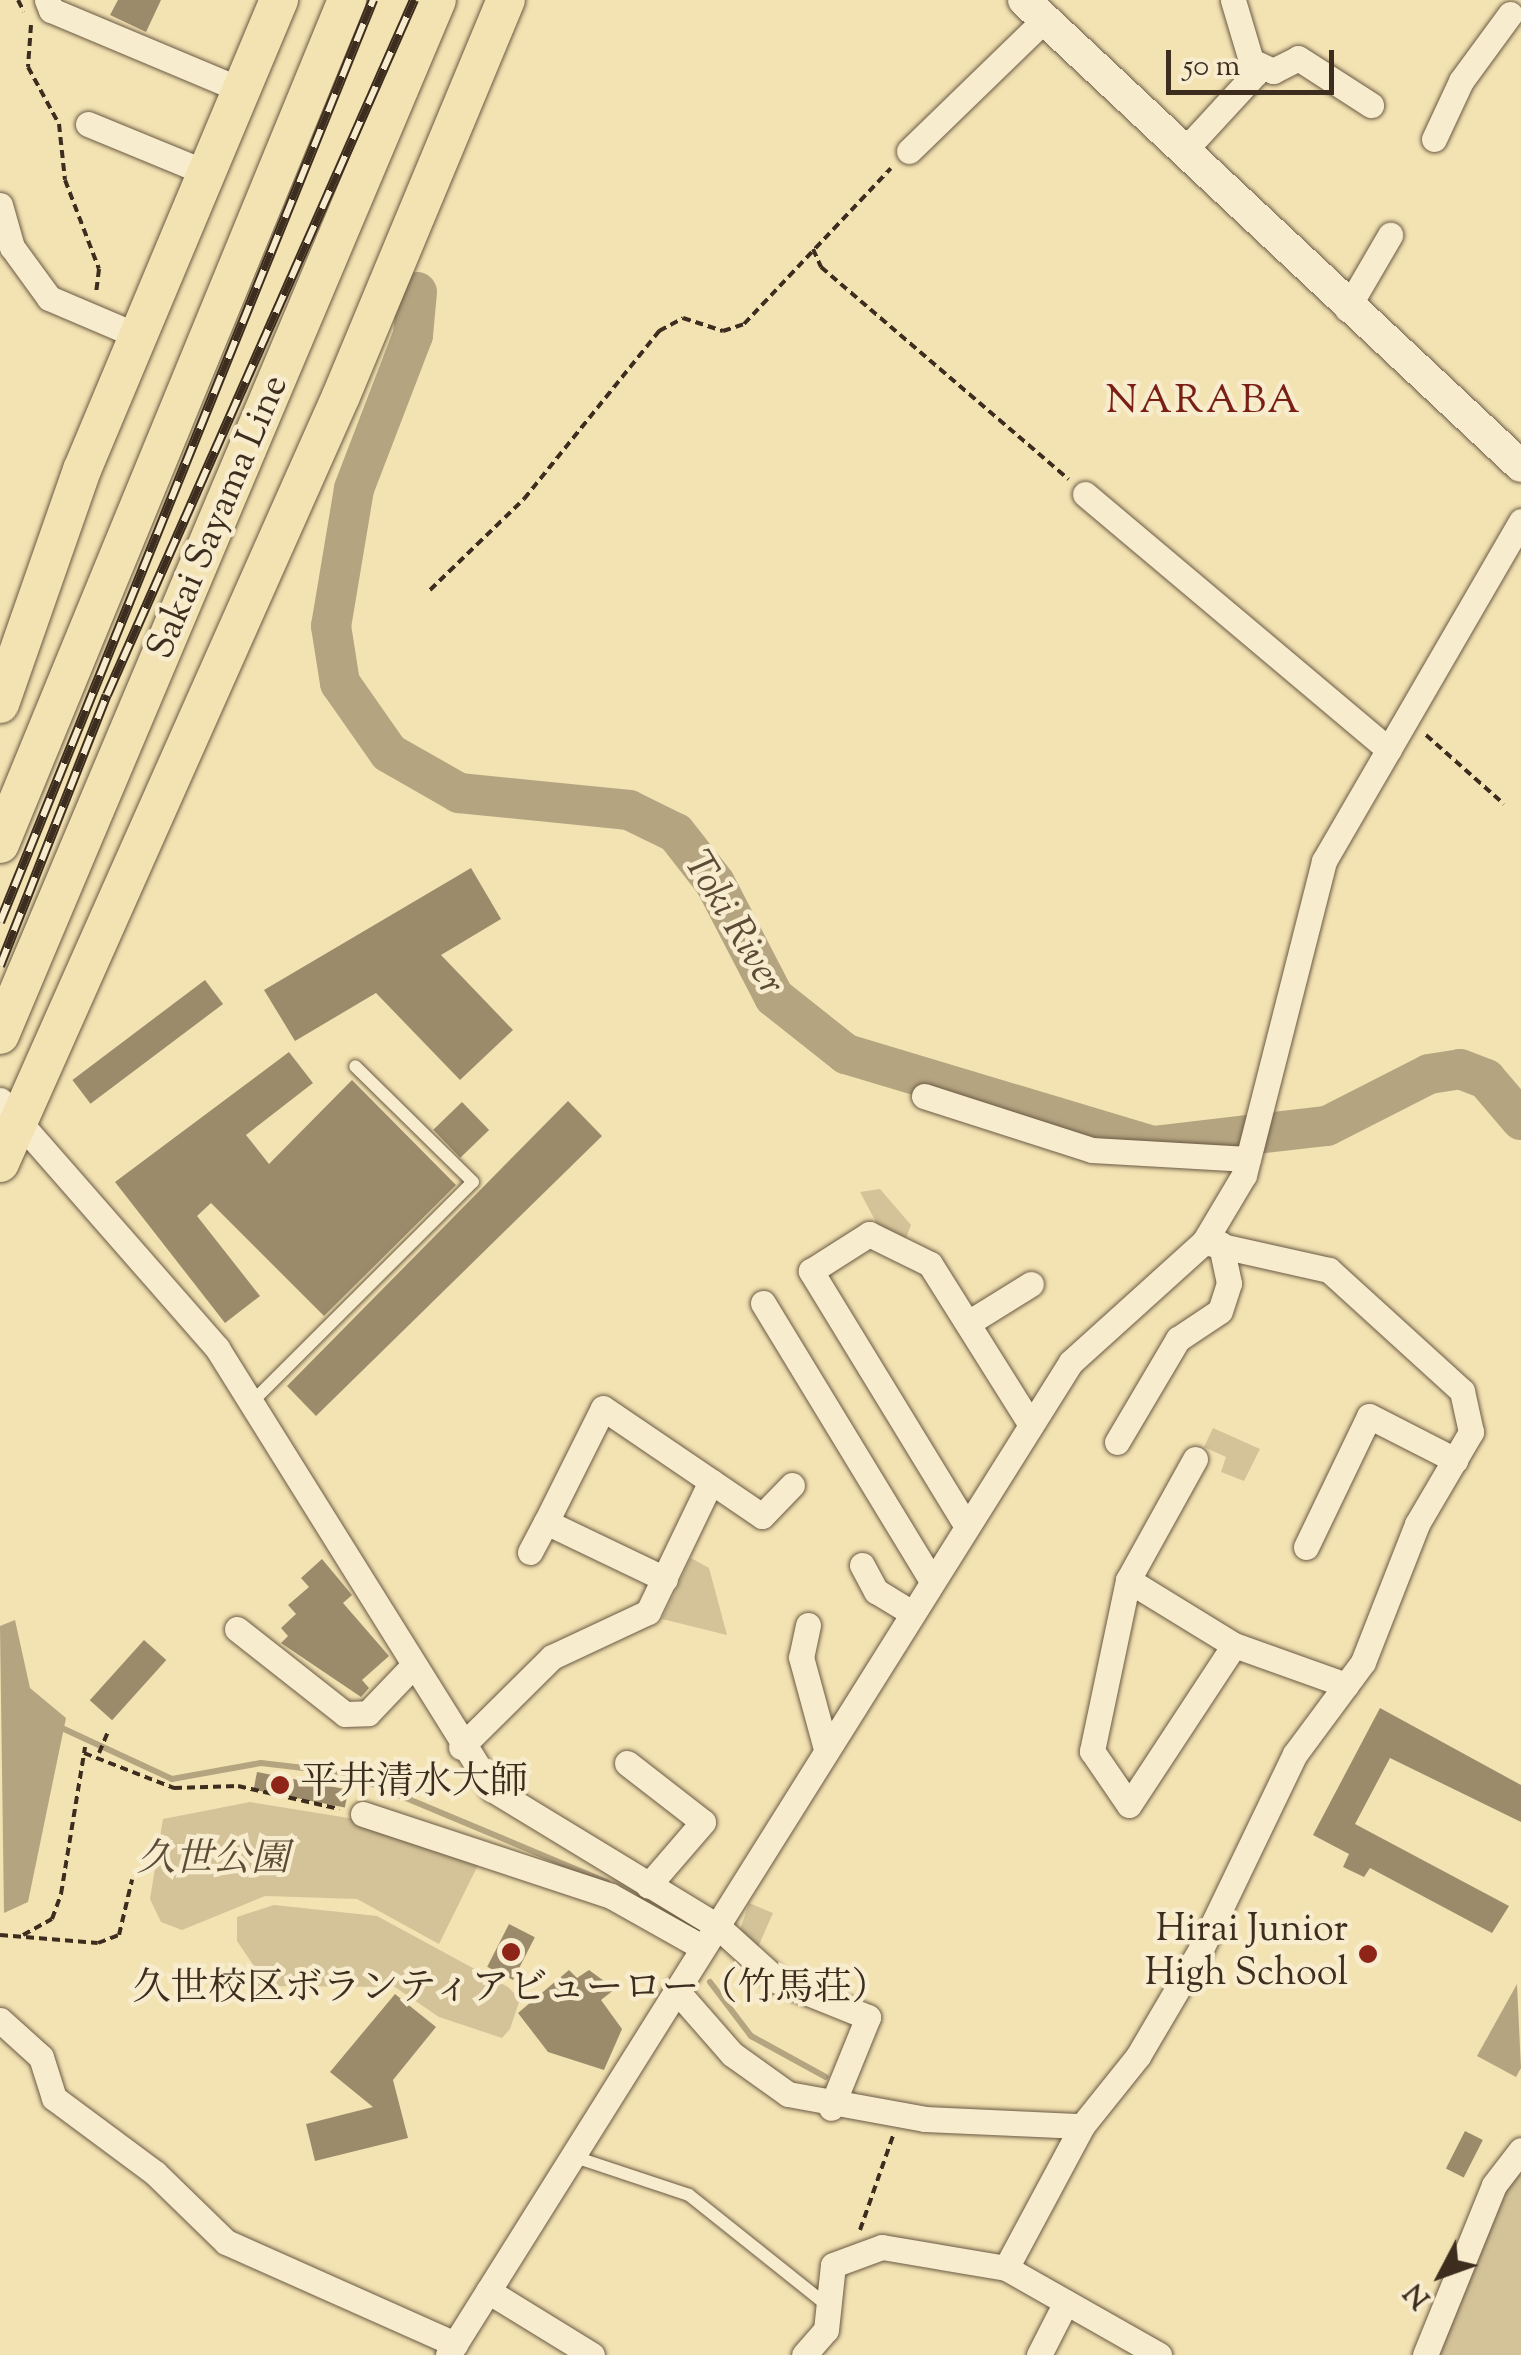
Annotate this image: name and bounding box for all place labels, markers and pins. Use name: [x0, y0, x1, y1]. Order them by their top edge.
place label: 平井清水大師: [300, 1762, 528, 1808]
marker: 平井清水大師: [269, 1774, 291, 1796]
place label: Hirai Junior High School: [1145, 1909, 1348, 1998]
marker: 久世校区ボランティアビューロー（竹馬荘）: [500, 1941, 522, 1963]
marker: Hirai Junior High School: [1357, 1943, 1379, 1965]
place label: 久世校区ボランティアビューロー（竹馬荘）: [131, 1968, 891, 2014]

